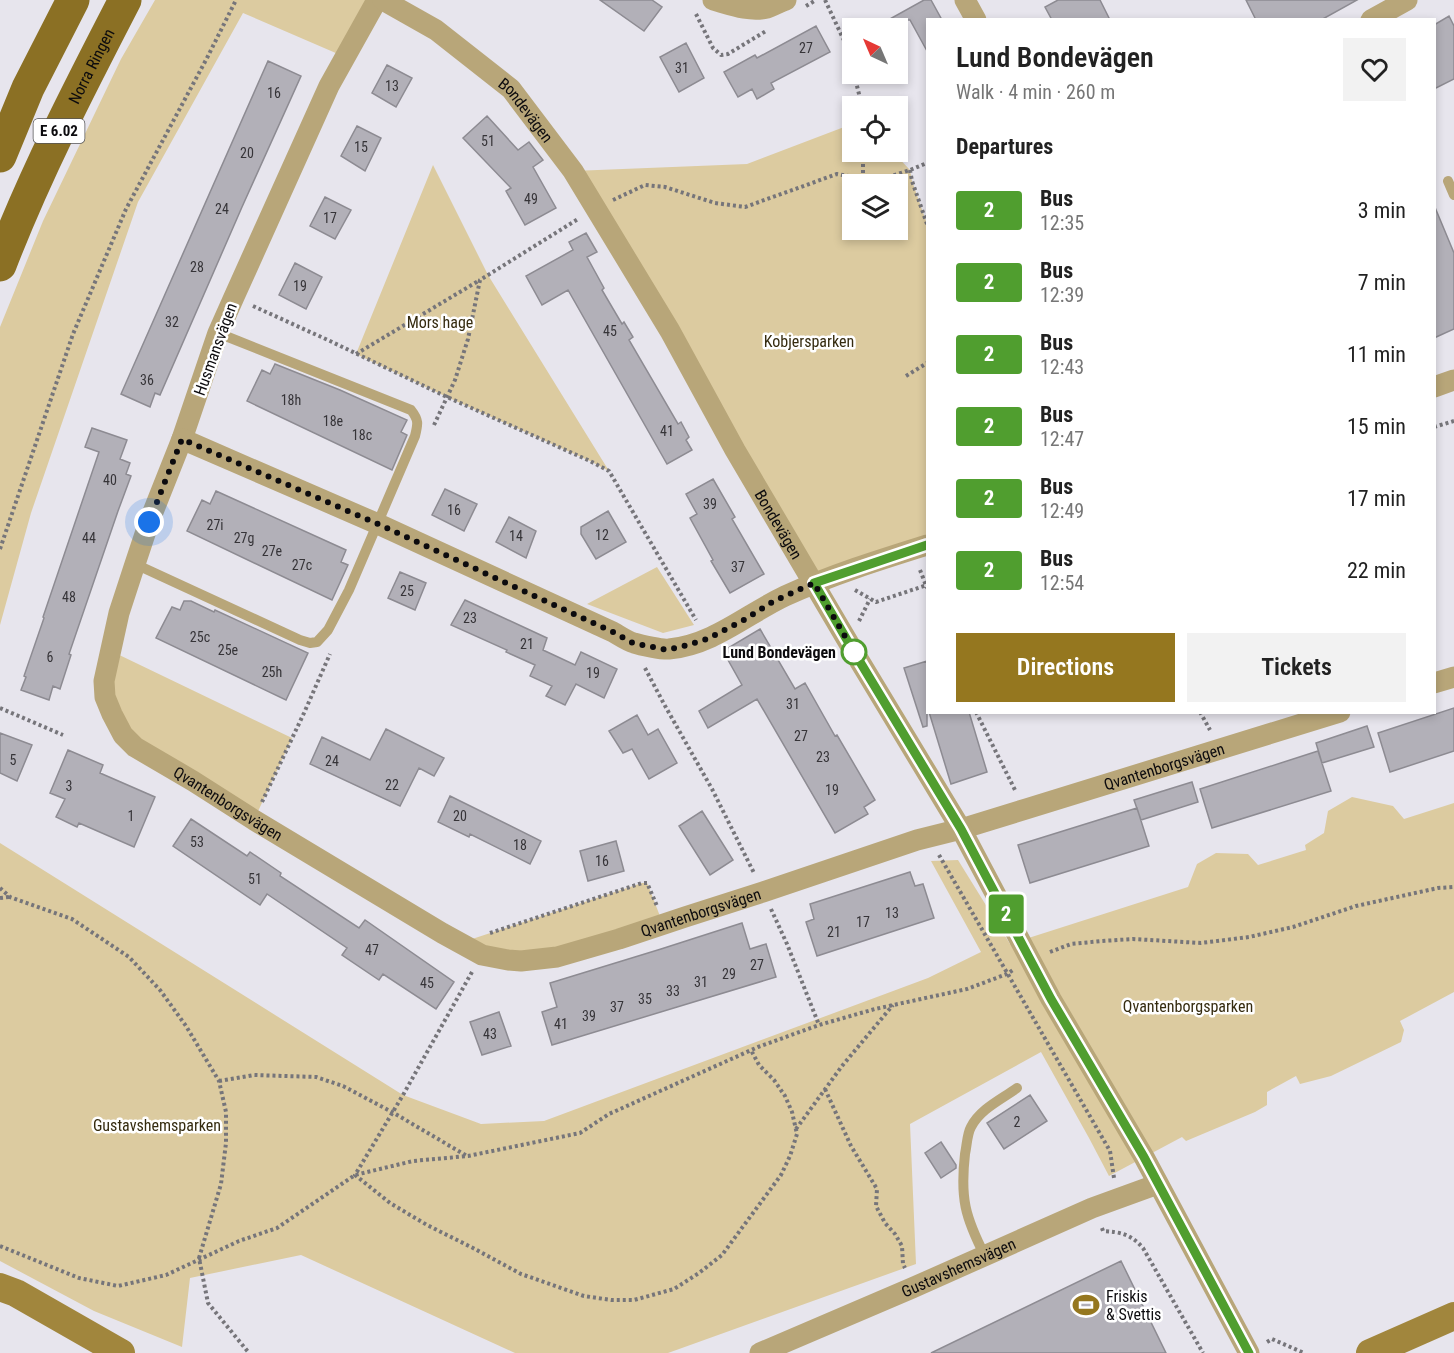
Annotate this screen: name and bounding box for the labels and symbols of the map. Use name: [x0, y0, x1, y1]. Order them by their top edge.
north arrow: [842, 18, 908, 84]
street label: Norra Ringen: [65, 25, 119, 107]
house number: 27: [799, 40, 813, 56]
house number: 31: [675, 60, 689, 76]
street label: Bondevägen: [495, 74, 557, 146]
house number: 13: [385, 78, 399, 94]
house number: 16: [267, 85, 281, 101]
road number: E 6.02: [34, 119, 84, 143]
house number: 51: [481, 133, 495, 149]
house number: 15: [354, 139, 368, 155]
house number: 20: [240, 145, 254, 161]
house number: 49: [524, 191, 538, 207]
house number: 24: [215, 201, 229, 217]
house number: 17: [323, 210, 337, 226]
house number: 28: [190, 259, 204, 275]
house number: 19: [293, 278, 307, 294]
street label: Husmansvägen: [190, 300, 241, 398]
park label: Mors hage: [407, 313, 473, 332]
house number: 32: [165, 314, 179, 330]
house number: 45: [603, 323, 617, 339]
park label: Kobjersparken: [764, 332, 854, 351]
house number: 36: [140, 372, 154, 388]
house number: 18h: [281, 392, 301, 408]
house number: 18e: [323, 413, 344, 429]
house number: 41: [660, 423, 674, 439]
house number: 18c: [352, 427, 372, 443]
house number: 40: [103, 472, 117, 488]
street label: Bondevägen: [750, 486, 806, 563]
house number: 39: [703, 496, 717, 512]
house number: 16: [447, 502, 461, 518]
your location: [134, 507, 164, 537]
house number: 27i: [206, 517, 224, 533]
house number: 12: [595, 527, 609, 543]
house number: 14: [509, 528, 523, 544]
house number: 44: [82, 530, 96, 546]
house number: 27g: [234, 530, 254, 546]
house number: 27e: [262, 543, 283, 559]
house number: 27c: [292, 557, 312, 573]
house number: 37: [731, 559, 745, 575]
house number: 25: [400, 583, 414, 599]
house number: 48: [62, 589, 76, 605]
house number: 23: [463, 610, 477, 626]
house number: 25c: [190, 629, 210, 645]
house number: 21: [520, 636, 534, 652]
marker: Lund Bondevägen: [841, 639, 867, 665]
house number: 25e: [218, 642, 239, 658]
place label: Lund Bondevägen: [723, 643, 836, 662]
house number: 6: [47, 649, 54, 665]
house number: 25h: [262, 664, 282, 680]
house number: 19: [586, 665, 600, 681]
house number: 31: [786, 696, 800, 712]
house number: 27: [794, 728, 808, 744]
street label: Qvantenborgsvägen: [1102, 739, 1227, 794]
house number: 23: [816, 749, 830, 765]
house number: 5: [10, 752, 17, 768]
house number: 24: [325, 753, 339, 769]
street label: Qvantenborgsvägen: [170, 763, 286, 845]
house number: 22: [385, 777, 399, 793]
house number: 3: [66, 778, 72, 794]
house number: 19: [825, 782, 839, 798]
house number: 1: [128, 808, 134, 824]
house number: 20: [453, 808, 467, 824]
house number: 53: [190, 834, 204, 850]
house number: 18: [513, 837, 527, 853]
house number: 16: [595, 853, 609, 869]
house number: 51: [248, 871, 262, 887]
street label: Qvantenborgsvägen: [638, 884, 763, 941]
line badge: 2: [986, 894, 1026, 934]
house number: 13: [885, 905, 899, 921]
house number: 17: [856, 914, 870, 930]
house number: 21: [827, 924, 841, 940]
house number: 47: [365, 942, 379, 958]
house number: 27: [750, 957, 764, 973]
house number: 29: [722, 966, 736, 982]
house number: 31: [694, 974, 708, 990]
house number: 45: [420, 975, 434, 991]
house number: 33: [666, 983, 680, 999]
house number: 35: [638, 991, 652, 1007]
park label: Qvantenborgsparken: [1123, 997, 1253, 1016]
house number: 37: [610, 999, 624, 1015]
house number: 39: [582, 1008, 596, 1024]
house number: 41: [554, 1016, 568, 1032]
house number: 43: [483, 1026, 497, 1042]
house number: 2: [1014, 1114, 1021, 1130]
park label: Gustavshemsparken: [93, 1116, 221, 1135]
street label: Gustavshemsvägen: [899, 1234, 1019, 1301]
place label: Friskis & Svettis: [1106, 1287, 1161, 1324]
sports icon: Friskis & Svettis: [1071, 1290, 1101, 1320]

